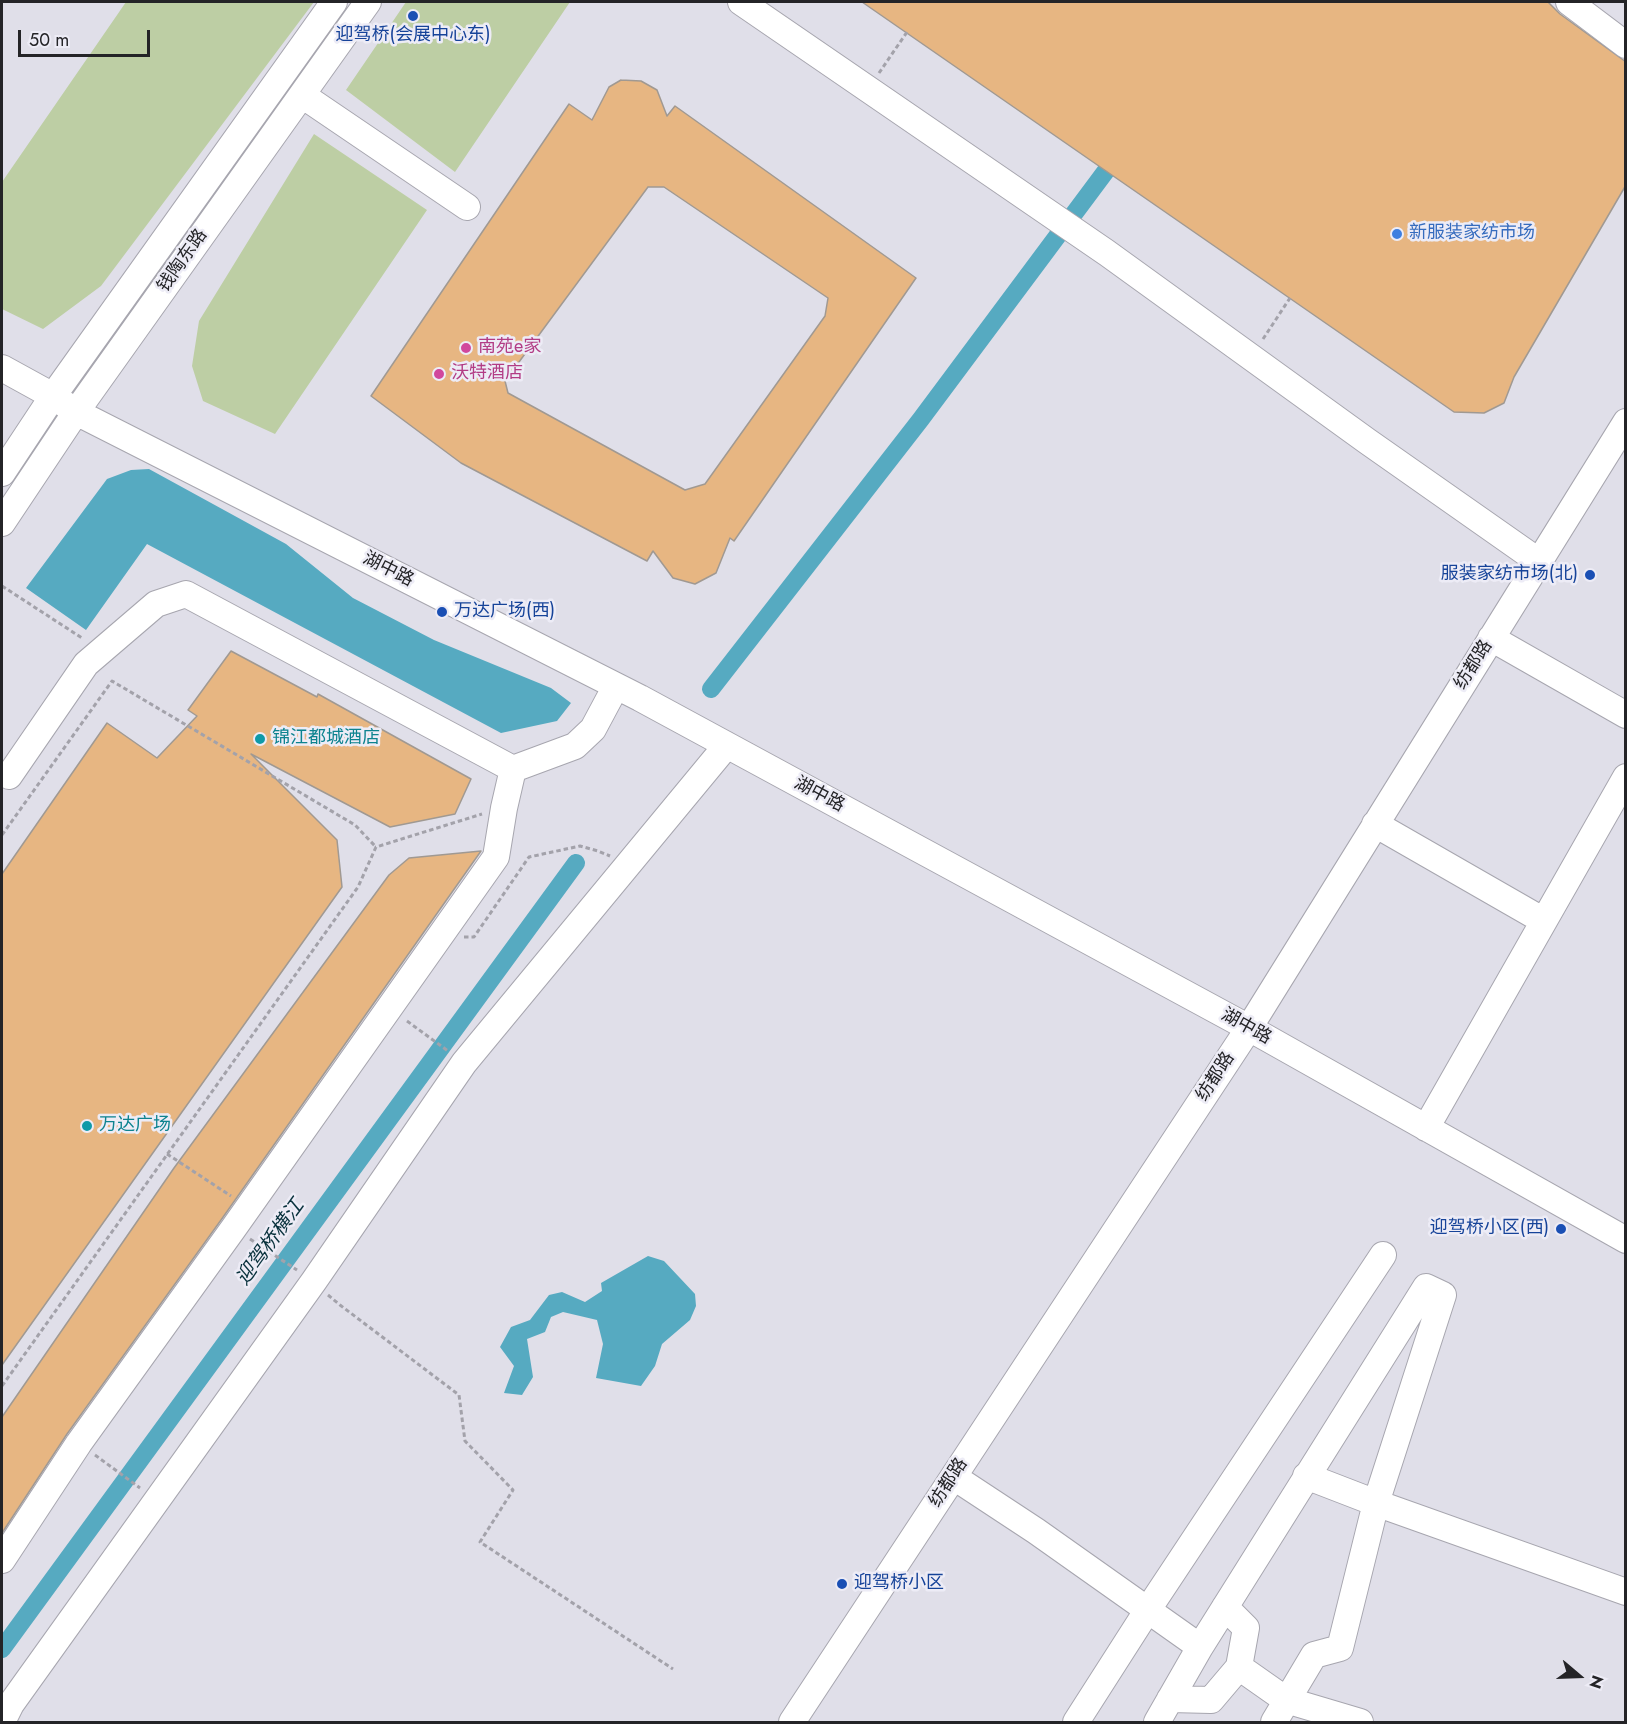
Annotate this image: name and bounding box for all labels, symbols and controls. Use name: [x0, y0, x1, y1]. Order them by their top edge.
marker: 迎驾桥(会展中心东): [406, 9, 420, 23]
scale bar: [21, 18, 153, 56]
place label: 迎驾桥(会展中心东): [335, 25, 491, 47]
text: 50 m: [29, 27, 69, 53]
place label: 新服装家纺市场: [1409, 223, 1535, 245]
street label: 钱陶东路: [154, 225, 212, 297]
marker: 新服装家纺市场: [1390, 227, 1404, 241]
place label: 南苑e家: [478, 337, 541, 359]
marker: 南苑e家: [459, 341, 473, 355]
place label: 沃特酒店: [451, 363, 523, 385]
marker: 沃特酒店: [432, 367, 446, 381]
street label: 湖中路: [359, 548, 417, 592]
place label: 服装家纺市场(北): [1441, 564, 1578, 586]
marker: 服装家纺市场(北): [1583, 568, 1597, 582]
place label: 万达广场(西): [454, 601, 555, 623]
marker: 万达广场(西): [435, 605, 449, 619]
street label: 纺都路: [1451, 636, 1497, 694]
place label: 锦江都城酒店: [272, 728, 380, 750]
marker: 锦江都城酒店: [253, 732, 267, 746]
street label: 湖中路: [790, 773, 848, 817]
street label: 湖中路: [1217, 1004, 1275, 1050]
street label: 纺都路: [1192, 1048, 1240, 1106]
place label: 万达广场: [99, 1115, 171, 1137]
marker: 万达广场: [80, 1119, 94, 1133]
water label: 迎驾桥横江: [232, 1195, 310, 1291]
place label: 迎驾桥小区(西): [1430, 1218, 1549, 1240]
marker: 迎驾桥小区(西): [1554, 1222, 1568, 1236]
street label: 纺都路: [925, 1454, 973, 1512]
place label: 迎驾桥小区: [854, 1573, 944, 1595]
marker: 迎驾桥小区: [835, 1577, 849, 1591]
north arrow: [1549, 1646, 1609, 1706]
text: N: [1584, 1672, 1609, 1692]

